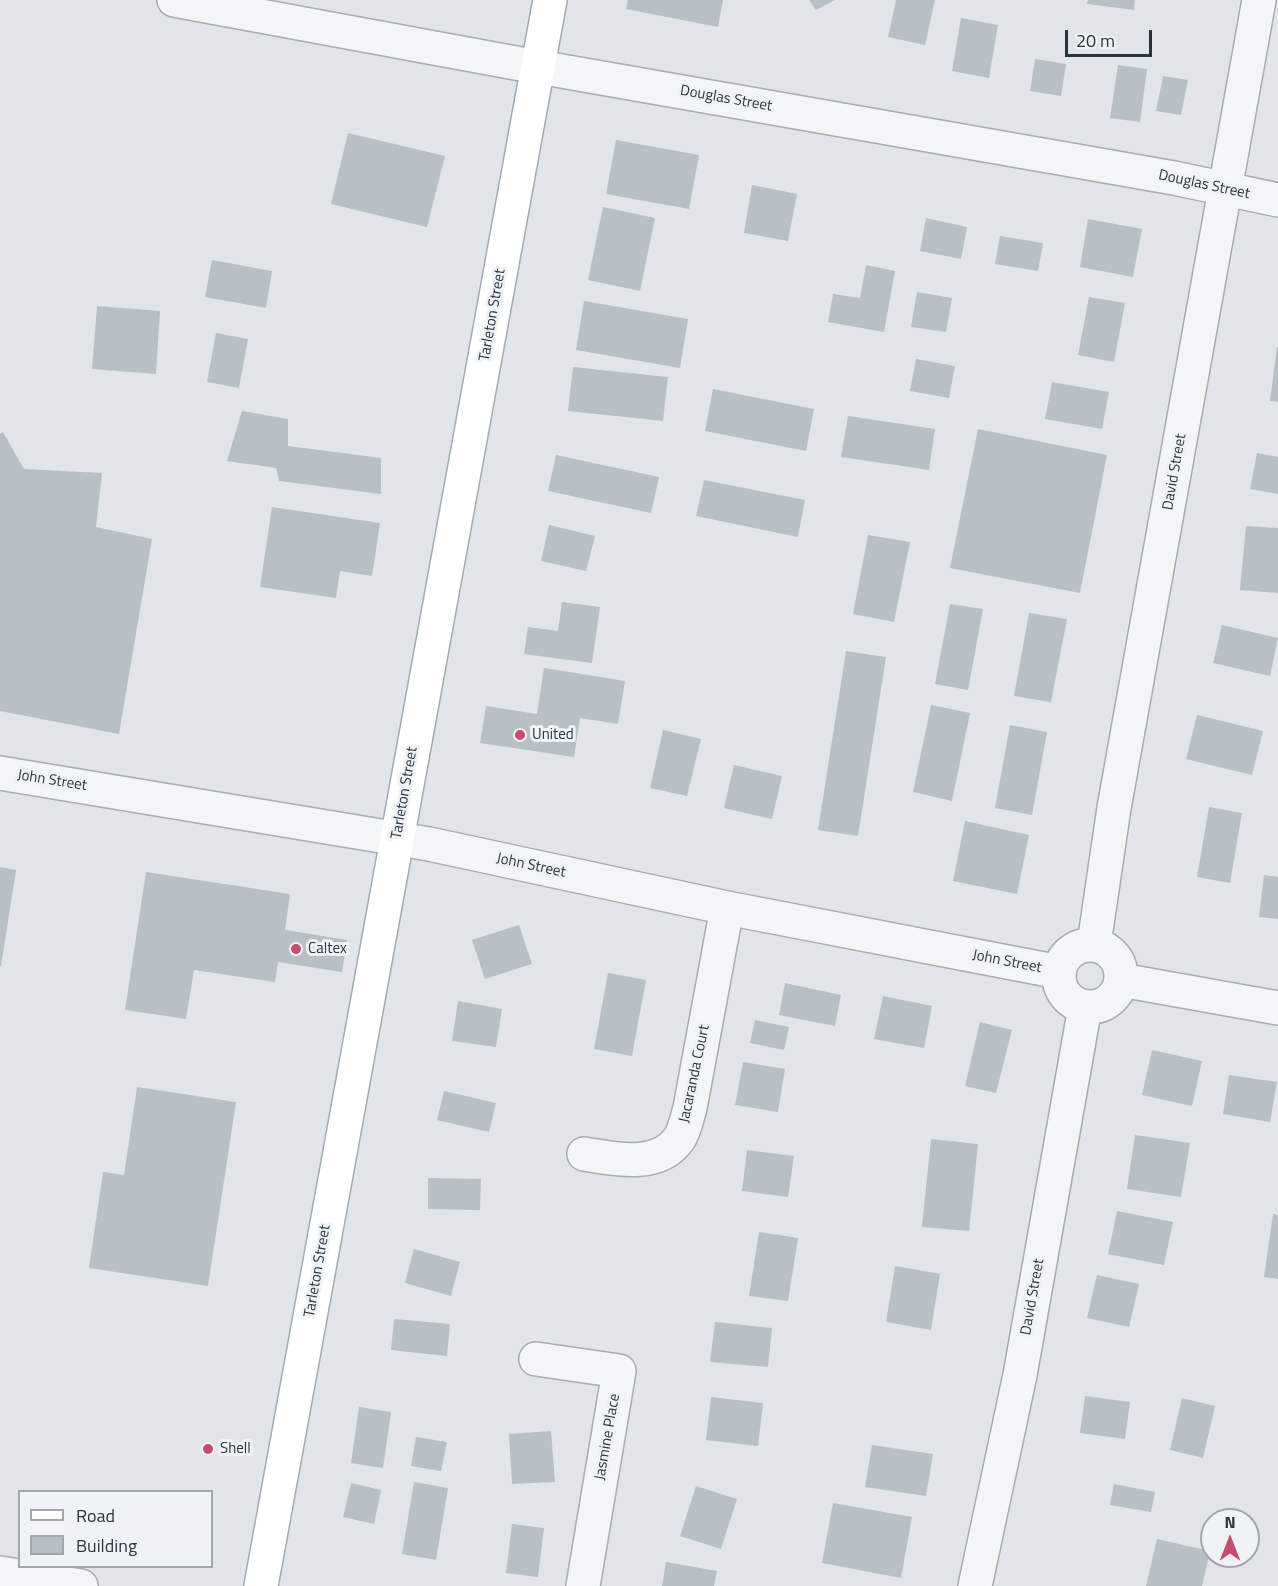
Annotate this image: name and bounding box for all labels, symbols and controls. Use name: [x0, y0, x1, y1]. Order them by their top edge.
scale bar: [1068, 18, 1155, 56]
text: 20 m: [1076, 27, 1115, 54]
street label: Douglas Street: [679, 82, 773, 116]
street label: Douglas Street: [1157, 167, 1251, 203]
street label: Tarleton Street: [476, 267, 510, 363]
street label: David Street: [1159, 432, 1191, 512]
place label: United: [532, 726, 574, 744]
marker: United: [513, 728, 527, 742]
street label: Tarleton Street: [388, 745, 422, 841]
street label: John Street: [16, 767, 88, 795]
street label: John Street: [495, 850, 567, 882]
place label: Caltex: [308, 940, 347, 958]
marker: Caltex: [289, 942, 303, 956]
street label: John Street: [971, 946, 1043, 978]
street label: Jacaranda Court: [676, 1023, 714, 1125]
street label: Tarleton Street: [301, 1223, 335, 1319]
street label: David Street: [1017, 1257, 1049, 1337]
street label: Jasmine Place: [592, 1392, 624, 1482]
place label: Shell: [220, 1440, 251, 1458]
marker: Shell: [201, 1442, 215, 1456]
legend: [18, 1490, 213, 1568]
text: Road: [76, 1502, 115, 1529]
north arrow: [1200, 1508, 1260, 1568]
text: N: [1224, 1510, 1236, 1534]
text: Building: [76, 1532, 137, 1559]

